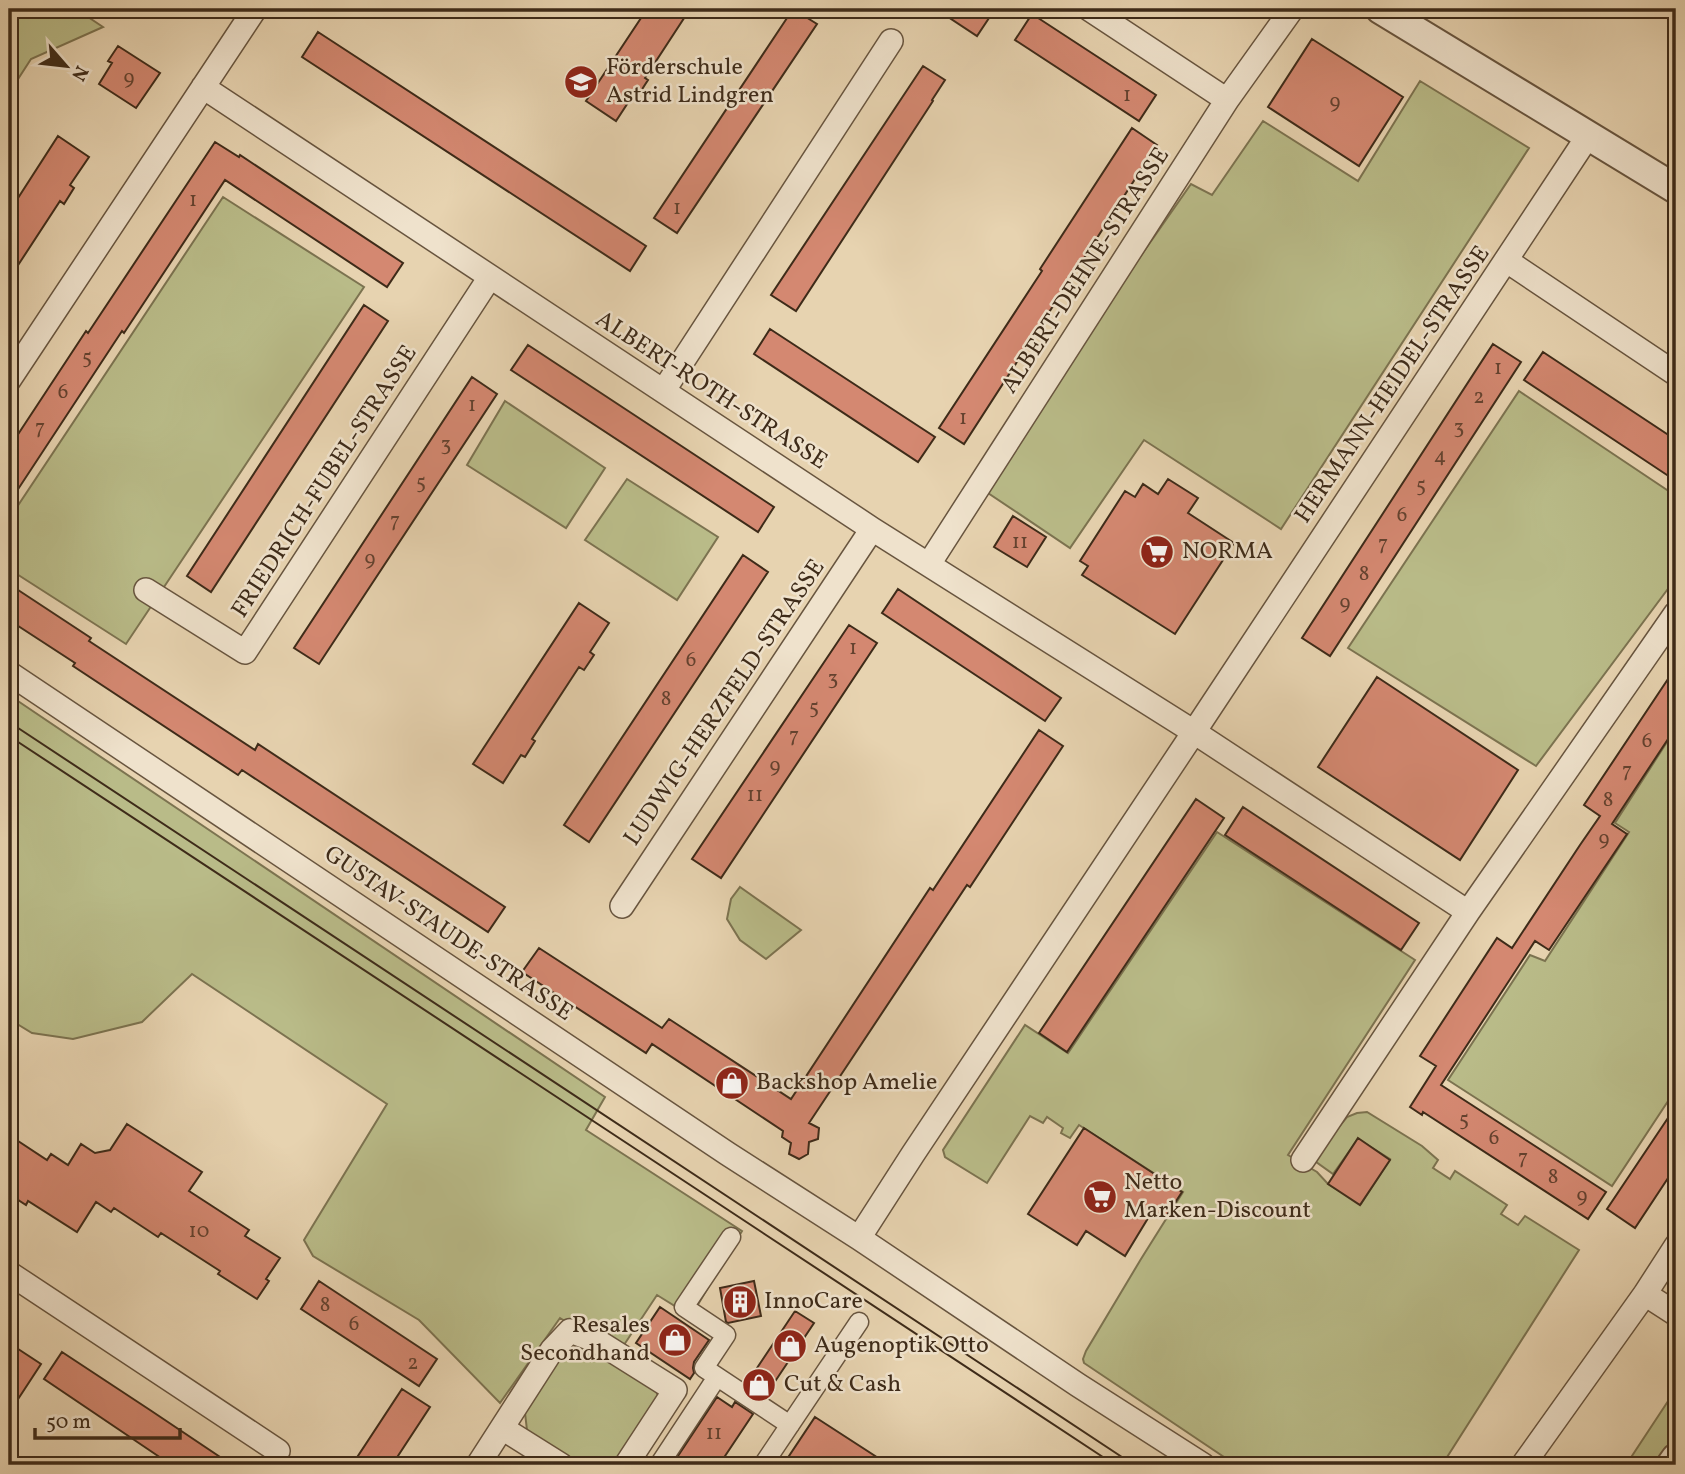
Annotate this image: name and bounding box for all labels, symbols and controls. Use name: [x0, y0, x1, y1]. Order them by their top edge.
north arrow: [32, 32, 102, 102]
place label: Förderschule Astrid Lindgren: [606, 51, 774, 113]
text: N: [64, 61, 94, 85]
school or university icon: Förderschule Astrid Lindgren: [562, 63, 600, 101]
house number: 9: [124, 64, 135, 93]
house number: 1: [1123, 81, 1131, 110]
house number: 9: [1330, 88, 1341, 117]
street label: ALBERT-DEHNE-STRASSE: [993, 141, 1179, 401]
house number: 1: [189, 186, 197, 215]
house number: 1: [673, 194, 681, 223]
street label: HERMANN-HEIDEL-STRASSE: [1287, 239, 1499, 531]
street label: ALBERT-ROTH-STRASSE: [588, 303, 834, 479]
street label: FRIEDRICH-FUBEL-STRASSE: [224, 339, 426, 625]
house number: 5: [82, 343, 92, 372]
house number: 1: [1494, 354, 1502, 383]
house number: 6: [58, 378, 68, 407]
house number: 2: [1473, 383, 1485, 412]
house number: 1: [468, 391, 476, 420]
house number: 1: [959, 404, 967, 433]
house number: 3: [1454, 413, 1464, 442]
house number: 7: [35, 414, 45, 443]
house number: 3: [441, 430, 451, 459]
house number: 4: [1434, 442, 1446, 471]
house number: 5: [416, 468, 426, 497]
house number: 5: [1416, 471, 1426, 500]
house number: 6: [1397, 501, 1407, 530]
house number: 7: [390, 507, 400, 536]
house number: 11: [1012, 528, 1028, 557]
house number: 7: [1378, 530, 1388, 559]
supermarket icon: NORMA: [1138, 533, 1176, 571]
place label: NORMA: [1182, 535, 1273, 569]
house number: 9: [365, 545, 376, 574]
street label: LUDWIG-HERZFELD-STRASSE: [616, 553, 834, 853]
house number: 8: [1359, 560, 1369, 589]
house number: 9: [1340, 589, 1351, 618]
house number: 1: [849, 634, 857, 663]
house number: 6: [686, 646, 696, 675]
house number: 3: [828, 664, 838, 693]
house number: 8: [661, 685, 671, 714]
house number: 5: [809, 693, 819, 722]
house number: 7: [789, 722, 799, 751]
house number: 6: [1642, 727, 1652, 756]
house number: 9: [770, 752, 781, 781]
house number: 7: [1622, 757, 1632, 786]
house number: 11: [747, 781, 763, 810]
house number: 8: [1603, 786, 1613, 815]
house number: 9: [1599, 825, 1610, 854]
street label: GUSTAV-STAUDE-STRASSE: [317, 838, 579, 1030]
shop icon: Backshop Amelie: [713, 1064, 751, 1102]
place label: Backshop Amelie: [756, 1066, 937, 1100]
house number: 5: [1459, 1105, 1469, 1134]
house number: 6: [1489, 1124, 1499, 1153]
house number: 7: [1518, 1144, 1528, 1173]
house number: 8: [1548, 1163, 1558, 1192]
place label: Netto Marken-Discount: [1124, 1166, 1311, 1228]
supermarket icon: Netto Marken-Discount: [1081, 1178, 1119, 1216]
house number: 9: [1577, 1182, 1588, 1211]
house number: 10: [189, 1217, 209, 1246]
building icon: InnoCare: [721, 1283, 759, 1321]
place label: InnoCare: [764, 1285, 863, 1319]
house number: 8: [320, 1291, 330, 1320]
place label: Resales Secondhand: [520, 1309, 650, 1371]
house number: 6: [349, 1310, 359, 1339]
shop icon: Resales Secondhand: [656, 1321, 694, 1359]
shop icon: Augenoptik Otto: [771, 1327, 809, 1365]
place label: Augenoptik Otto: [814, 1329, 989, 1363]
house number: 2: [407, 1349, 419, 1378]
shop icon: Cut & Cash: [740, 1366, 778, 1404]
place label: Cut & Cash: [784, 1368, 901, 1402]
scale bar: [35, 1397, 180, 1441]
text: 50 m: [46, 1408, 91, 1437]
house number: 11: [706, 1419, 722, 1448]

